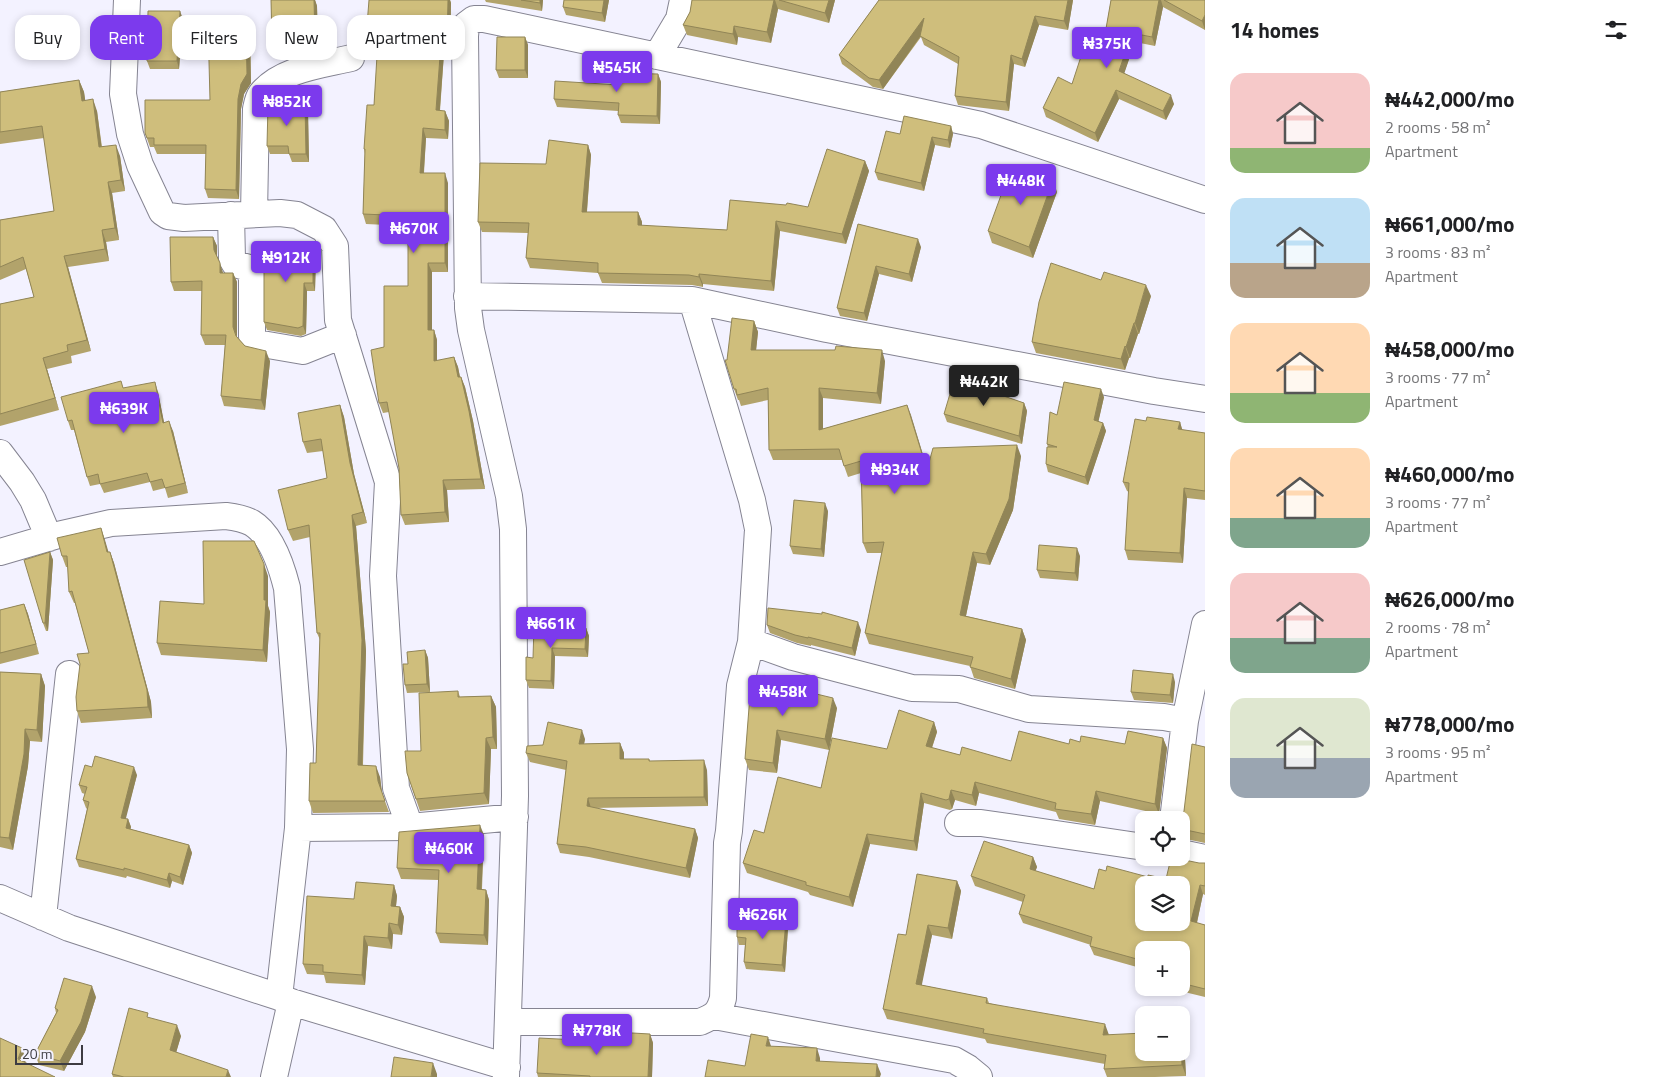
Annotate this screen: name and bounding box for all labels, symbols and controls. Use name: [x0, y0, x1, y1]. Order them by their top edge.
text: 14 homes: [1230, 14, 1319, 46]
chip: Buy: [15, 15, 80, 60]
chip: Rent: [90, 15, 162, 60]
chip: Filters: [172, 15, 256, 60]
chip: New: [266, 15, 337, 60]
chip: Apartment: [347, 15, 465, 60]
icon: filters: [1602, 16, 1630, 44]
pin: ₦375K: [1072, 27, 1142, 69]
text: ₦375K: [1083, 31, 1131, 55]
pin: ₦545K: [582, 51, 652, 93]
text: ₦545K: [593, 55, 641, 79]
text: ₦442,000/mo: [1385, 83, 1514, 115]
pin: ₦852K: [252, 84, 322, 127]
text: ₦852K: [263, 89, 311, 113]
icon: home: [1270, 93, 1330, 153]
text: 2 rooms · 58 m²: [1385, 115, 1490, 139]
text: Apartment: [1385, 139, 1458, 163]
pin: ₦448K: [986, 164, 1056, 206]
text: ₦448K: [997, 168, 1045, 192]
text: ₦661,000/mo: [1385, 208, 1514, 240]
pin: ₦670K: [379, 212, 449, 254]
text: ₦670K: [390, 216, 438, 240]
icon: home: [1270, 218, 1330, 278]
pin: ₦912K: [251, 240, 321, 283]
text: 3 rooms · 83 m²: [1385, 240, 1490, 264]
text: ₦912K: [262, 245, 310, 269]
text: Apartment: [1385, 264, 1458, 288]
text: ₦458,000/mo: [1385, 333, 1514, 365]
icon: home: [1270, 343, 1330, 403]
pin: ₦442K: [949, 364, 1019, 407]
text: 3 rooms · 77 m²: [1385, 365, 1490, 389]
text: ₦442K: [960, 369, 1008, 393]
text: Apartment: [1385, 389, 1458, 413]
pin: ₦639K: [89, 392, 159, 434]
text: ₦639K: [100, 396, 148, 420]
pin: ₦934K: [860, 452, 930, 495]
text: ₦934K: [871, 457, 919, 481]
text: ₦460,000/mo: [1385, 458, 1514, 490]
icon: home: [1270, 468, 1330, 528]
text: 3 rooms · 77 m²: [1385, 490, 1490, 514]
text: Apartment: [1385, 514, 1458, 538]
text: ₦626,000/mo: [1385, 583, 1514, 615]
icon: home: [1270, 593, 1330, 653]
pin: ₦661K: [516, 606, 586, 649]
text: ₦661K: [527, 611, 575, 635]
text: 2 rooms · 78 m²: [1385, 615, 1490, 639]
text: Apartment: [1385, 639, 1458, 663]
pin: ₦458K: [748, 674, 818, 717]
text: ₦458K: [759, 679, 807, 703]
text: ₦778,000/mo: [1385, 708, 1514, 740]
icon: home: [1270, 718, 1330, 778]
text: 3 rooms · 95 m²: [1385, 740, 1490, 764]
text: Apartment: [1385, 764, 1458, 788]
map controls: [1135, 811, 1190, 1061]
button: locate: [1135, 811, 1190, 866]
pin: ₦460K: [414, 832, 484, 874]
text: ₦460K: [425, 836, 473, 860]
button: layers: [1135, 876, 1190, 931]
pin: ₦626K: [728, 898, 798, 940]
text: ₦626K: [739, 902, 787, 926]
button: +: [1135, 941, 1190, 996]
button: −: [1135, 1006, 1190, 1061]
pin: ₦778K: [562, 1014, 632, 1056]
text: ₦778K: [573, 1018, 621, 1042]
scale bar: [15, 1042, 82, 1065]
text: 20 m: [22, 1043, 52, 1064]

